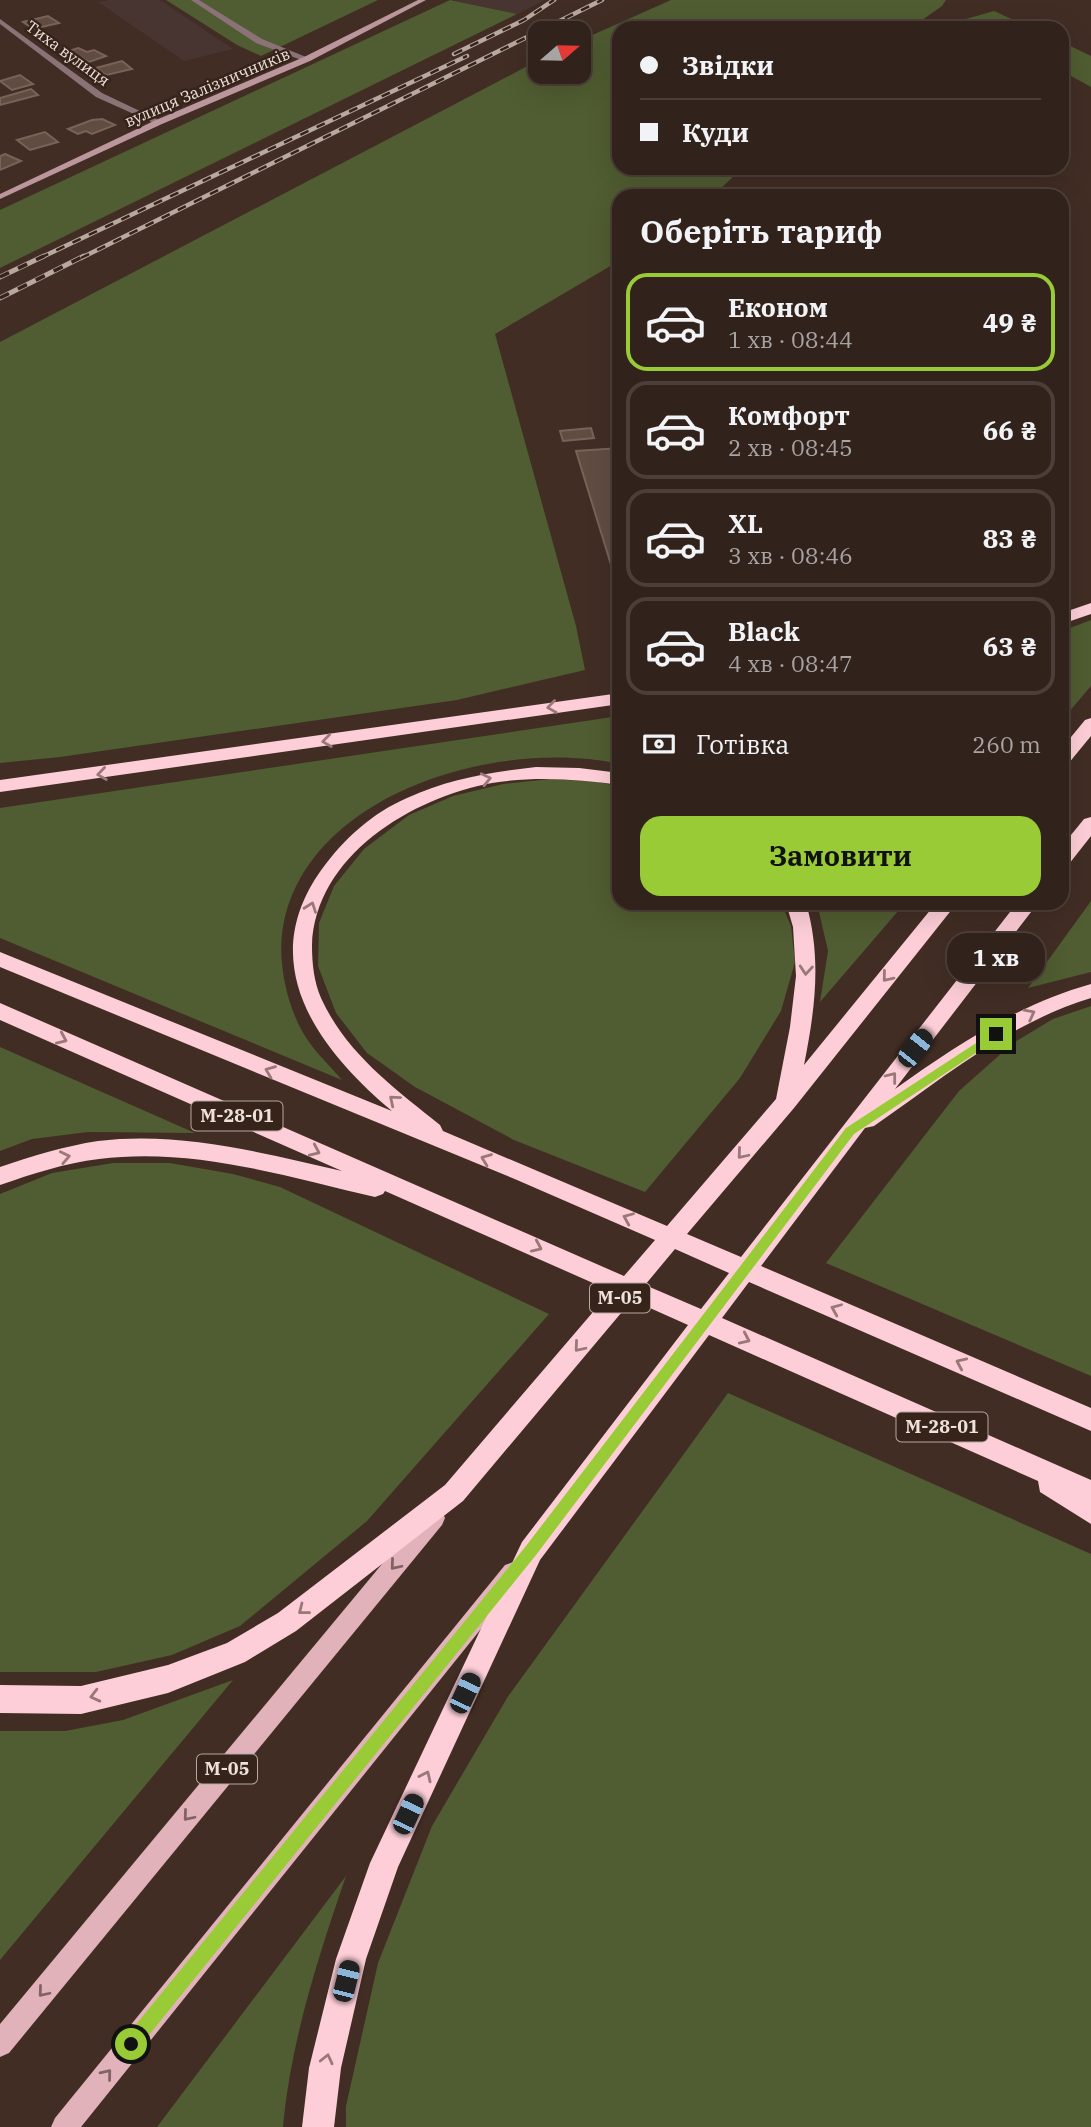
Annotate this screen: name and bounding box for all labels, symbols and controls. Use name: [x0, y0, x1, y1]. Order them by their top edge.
street label: Тиха вулиця: [22, 16, 114, 90]
north arrow: [528, 21, 592, 84]
map controls: [528, 21, 591, 84]
street label: вулиця Залізничників: [121, 43, 293, 131]
text: Звідки: [682, 48, 774, 82]
text: Куди: [682, 115, 749, 149]
text: Оберіть тариф: [640, 210, 883, 252]
text: Економ: [728, 290, 828, 324]
icon: car: [644, 291, 707, 354]
text: 49 ₴: [983, 305, 1037, 339]
text: 1 хв · 08:44: [728, 324, 853, 354]
text: Комфорт: [728, 398, 850, 432]
icon: car: [644, 399, 707, 462]
text: 66 ₴: [983, 413, 1037, 447]
text: 2 хв · 08:45: [728, 432, 853, 462]
text: XL: [728, 506, 763, 540]
icon: car: [644, 507, 707, 570]
text: 83 ₴: [983, 521, 1037, 555]
text: 3 хв · 08:46: [728, 540, 853, 570]
text: Black: [728, 614, 800, 648]
icon: car: [644, 615, 707, 678]
text: 63 ₴: [983, 629, 1037, 663]
text: 4 хв · 08:47: [728, 648, 853, 678]
one-way arrow: [546, 700, 558, 715]
icon: cash: [640, 725, 678, 763]
text: Готівка: [696, 727, 790, 761]
text: 260 m: [972, 729, 1041, 759]
one-way arrow: [321, 733, 333, 748]
one-way arrow: [96, 766, 108, 781]
one-way arrow: [480, 773, 492, 787]
button: Замовити: [640, 816, 1041, 896]
one-way arrow: [302, 901, 316, 913]
callout: 1 хв: [947, 932, 1045, 982]
text: 1 хв: [973, 942, 1019, 972]
one-way arrow: [799, 964, 814, 975]
one-way arrow: [883, 969, 895, 982]
one-way arrow: [1023, 1008, 1035, 1022]
route end: [980, 1018, 1012, 1050]
car: [894, 1025, 937, 1071]
one-way arrow: [55, 1031, 68, 1045]
one-way arrow: [265, 1065, 277, 1079]
one-way arrow: [883, 1073, 896, 1085]
one-way arrow: [390, 1096, 403, 1108]
road number: М-28-01: [191, 1101, 282, 1130]
one-way arrow: [308, 1143, 320, 1157]
one-way arrow: [738, 1146, 750, 1159]
one-way arrow: [59, 1151, 71, 1166]
one-way arrow: [480, 1153, 492, 1167]
one-way arrow: [622, 1212, 635, 1226]
one-way arrow: [530, 1239, 542, 1253]
road number: М-05: [590, 1283, 650, 1312]
one-way arrow: [831, 1303, 843, 1317]
one-way arrow: [738, 1331, 750, 1345]
one-way arrow: [575, 1338, 587, 1351]
one-way arrow: [956, 1357, 969, 1371]
road number: М-28-01: [897, 1412, 988, 1442]
one-way arrow: [391, 1557, 403, 1570]
one-way arrow: [298, 1602, 311, 1615]
car: [447, 1670, 484, 1716]
one-way arrow: [89, 1688, 101, 1703]
road number: М-05: [197, 1754, 257, 1784]
one-way arrow: [418, 1771, 432, 1783]
car: [390, 1791, 427, 1837]
one-way arrow: [184, 1808, 196, 1821]
car: [331, 1958, 362, 2004]
one-way arrow: [39, 1983, 51, 1996]
route start: [115, 2028, 147, 2060]
one-way arrow: [319, 2054, 333, 2066]
one-way arrow: [98, 2069, 111, 2082]

